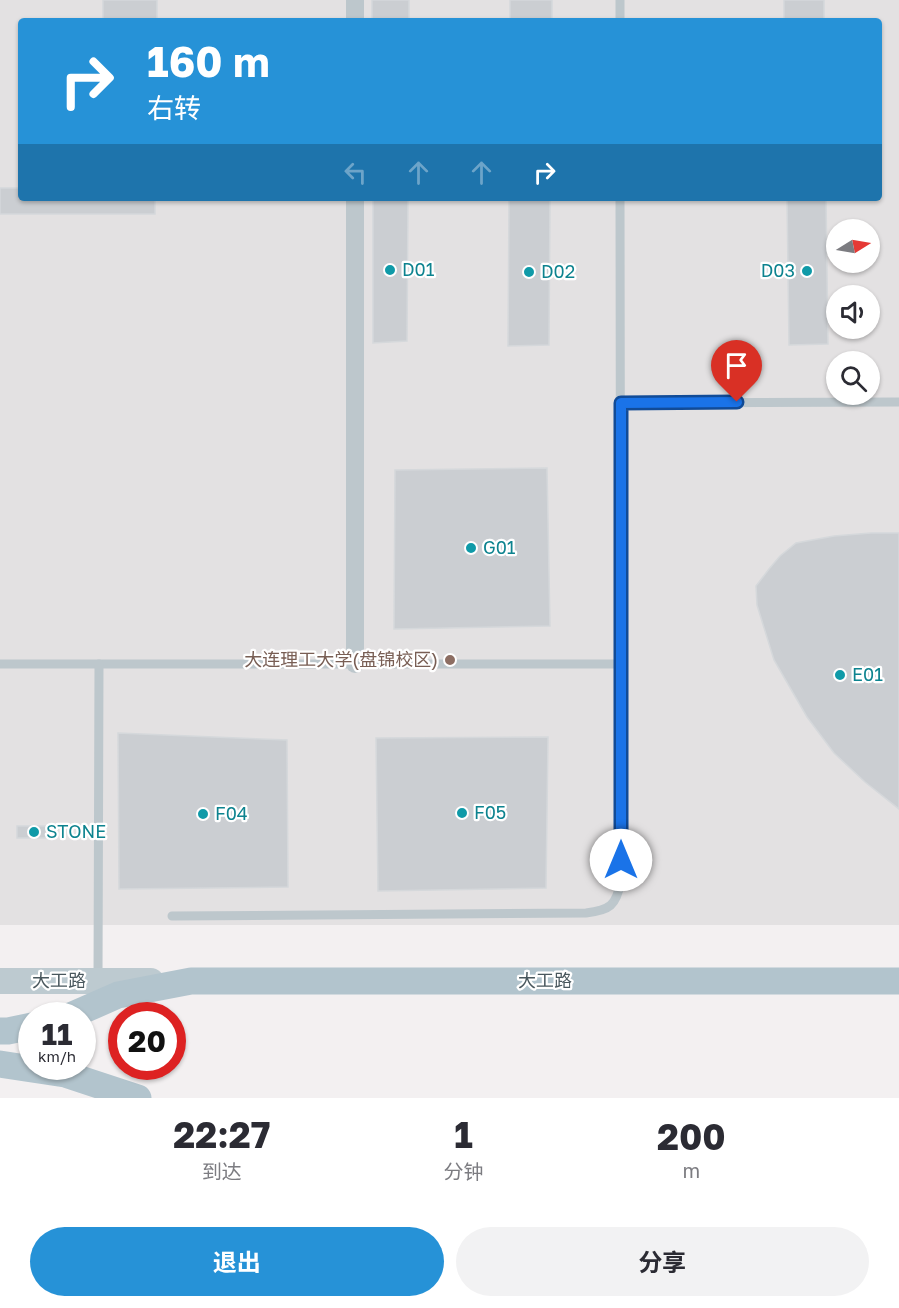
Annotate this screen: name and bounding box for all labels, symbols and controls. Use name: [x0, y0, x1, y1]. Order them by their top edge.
text: 160 m: [147, 36, 270, 86]
icon: right: [48, 42, 126, 120]
text: 右转: [147, 92, 201, 124]
icon: left: [339, 156, 372, 189]
icon: ahead: [402, 156, 435, 189]
icon: ahead: [465, 156, 498, 189]
icon: right: [528, 156, 561, 189]
north arrow: [826, 219, 880, 273]
map controls: [826, 219, 880, 405]
place label: D01: [402, 258, 435, 280]
place label: D03: [761, 259, 795, 281]
place label: D02: [541, 260, 575, 282]
marker: D01: [383, 263, 397, 277]
marker: D03: [800, 264, 814, 278]
marker: D02: [522, 265, 536, 279]
button: sound: [826, 285, 880, 339]
pin: [711, 340, 762, 402]
icon: arrive: [720, 349, 753, 382]
button: search: [826, 351, 880, 405]
place label: G01: [483, 536, 516, 558]
marker: G01: [464, 541, 478, 555]
place label: 大连理工大学(盘锦校区): [244, 648, 438, 670]
marker: 大连理工大学(盘锦校区): [443, 653, 457, 667]
place label: E01: [852, 663, 883, 685]
marker: E01: [833, 668, 847, 682]
place label: F05: [474, 801, 506, 823]
place label: F04: [215, 802, 248, 824]
marker: F05: [455, 806, 469, 820]
marker: F04: [196, 807, 210, 821]
place label: STONE: [46, 820, 106, 842]
marker: STONE: [27, 825, 41, 839]
position arrow: [589, 828, 653, 892]
street label: 大工路: [32, 969, 86, 991]
street label: 大工路: [518, 969, 572, 991]
speed limit sign: 20: [108, 1002, 186, 1080]
text: 11: [42, 1016, 72, 1052]
text: km/h: [38, 1047, 76, 1065]
text: 22:27: [173, 1113, 270, 1156]
text: 1: [454, 1113, 473, 1156]
text: 200: [657, 1115, 726, 1158]
text: m: [682, 1158, 700, 1182]
text: 到达: [202, 1159, 242, 1183]
text: 分钟: [444, 1159, 484, 1183]
button: 退出: [30, 1227, 444, 1296]
button: 分享: [456, 1227, 869, 1296]

